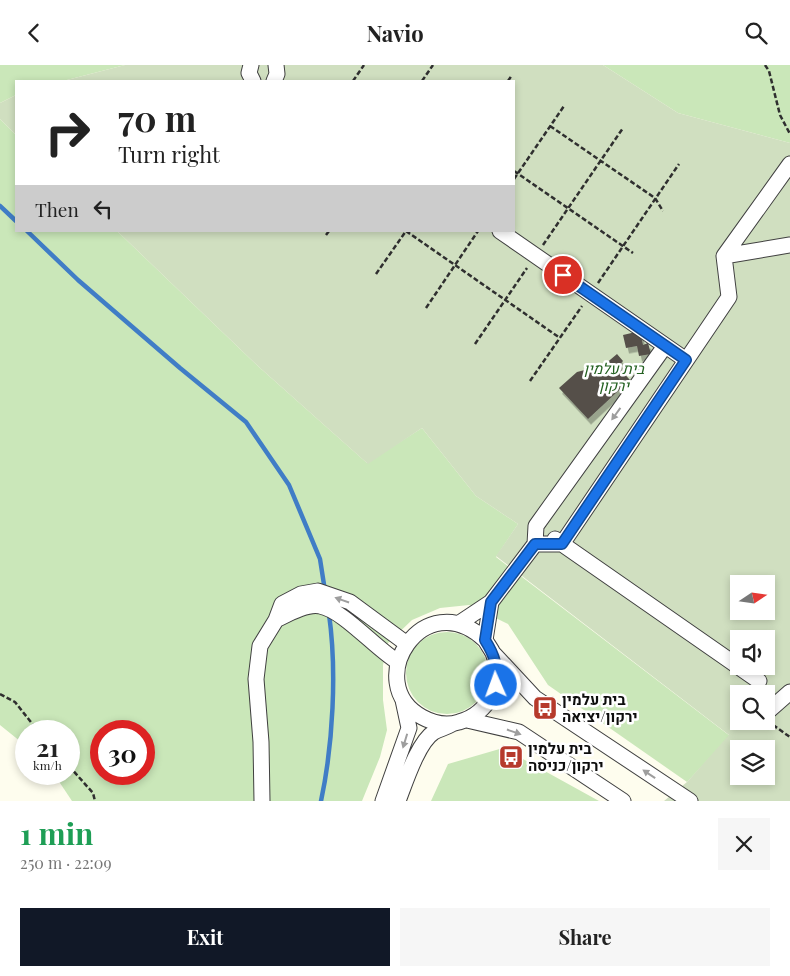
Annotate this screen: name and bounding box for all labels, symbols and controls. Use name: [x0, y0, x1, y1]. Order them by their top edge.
text: Navio: [366, 18, 424, 48]
icon: back: [20, 19, 48, 47]
icon: search: [742, 19, 770, 47]
text: 70 m: [118, 94, 196, 141]
icon: right: [35, 100, 100, 165]
text: Turn right: [118, 139, 220, 169]
icon: left: [89, 195, 117, 223]
text: Then: [35, 196, 79, 222]
pin: [542, 254, 584, 296]
icon: arrive: [549, 261, 577, 289]
park label: בית עלמין ירקון: [584, 358, 645, 395]
one-way arrow: [611, 407, 621, 421]
north arrow: [730, 575, 775, 620]
map controls: [730, 575, 775, 785]
one-way arrow: [334, 595, 349, 603]
button: sound: [730, 630, 775, 675]
position arrow: [469, 658, 521, 710]
button: search: [730, 685, 775, 730]
place label: בית עלמין ירקון/יציאה: [562, 689, 638, 726]
bus stop icon: בית עלמין ירקון/יציאה: [532, 695, 558, 721]
speed limit sign: 30: [90, 720, 155, 785]
one-way arrow: [507, 728, 522, 736]
text: 21: [36, 730, 59, 763]
one-way arrow: [401, 734, 409, 749]
place label: בית עלמין ירקון/כניסה: [528, 738, 604, 775]
button: layers: [730, 740, 775, 785]
bus stop icon: בית עלמין ירקון/כניסה: [498, 744, 524, 770]
text: km/h: [33, 757, 62, 773]
one-way arrow: [642, 769, 656, 779]
text: 1 min: [20, 813, 94, 853]
button: close: [718, 818, 770, 870]
text: 250 m · 22:09: [20, 852, 112, 873]
button: Exit: [20, 908, 390, 966]
button: Share: [400, 908, 770, 966]

